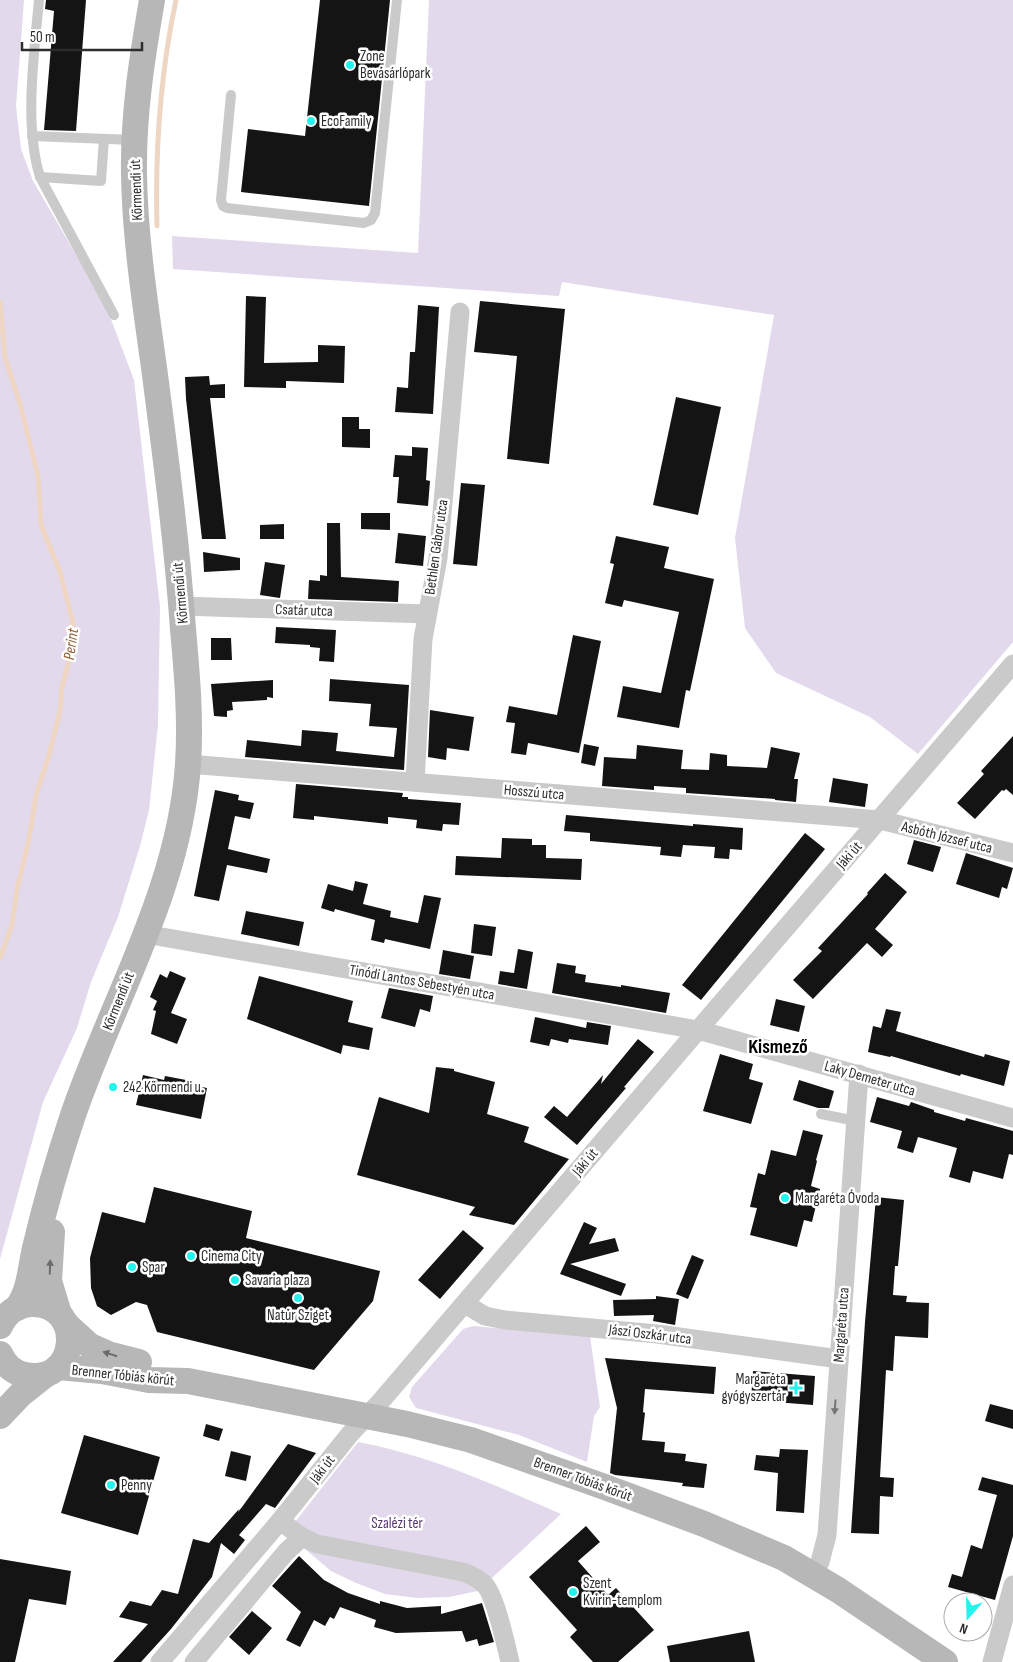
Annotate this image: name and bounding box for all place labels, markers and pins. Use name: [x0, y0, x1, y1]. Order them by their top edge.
place label: Zone Bevásárlópark: [360, 47, 431, 83]
marker: Zone Bevásárlópark: [344, 59, 356, 71]
place label: EcoFamily: [321, 112, 372, 131]
marker: EcoFamily: [305, 115, 317, 127]
place label: 242 Körmendi u.: [123, 1078, 204, 1097]
marker: 242 Körmendi u.: [107, 1081, 119, 1093]
place label: Margaréta Óvoda: [795, 1189, 879, 1208]
marker: Margaréta Óvoda: [779, 1192, 791, 1204]
place label: Cinema City: [201, 1247, 262, 1266]
marker: Cinema City: [185, 1250, 197, 1262]
place label: Spar: [142, 1258, 165, 1277]
marker: Spar: [126, 1261, 138, 1273]
place label: Savaria plaza: [245, 1271, 310, 1290]
marker: Savaria plaza: [229, 1274, 241, 1286]
marker: Natúr Sziget: [292, 1292, 304, 1304]
place label: Natúr Sziget: [267, 1306, 329, 1325]
place label: Margaréta gyógyszertár: [721, 1370, 787, 1406]
marker: Margaréta gyógyszertár: [790, 1382, 802, 1394]
place label: Penny: [121, 1476, 152, 1495]
marker: Penny: [105, 1479, 117, 1491]
place label: Szent Kvirin-templom: [583, 1574, 662, 1610]
marker: Szent Kvirin-templom: [567, 1586, 579, 1598]

